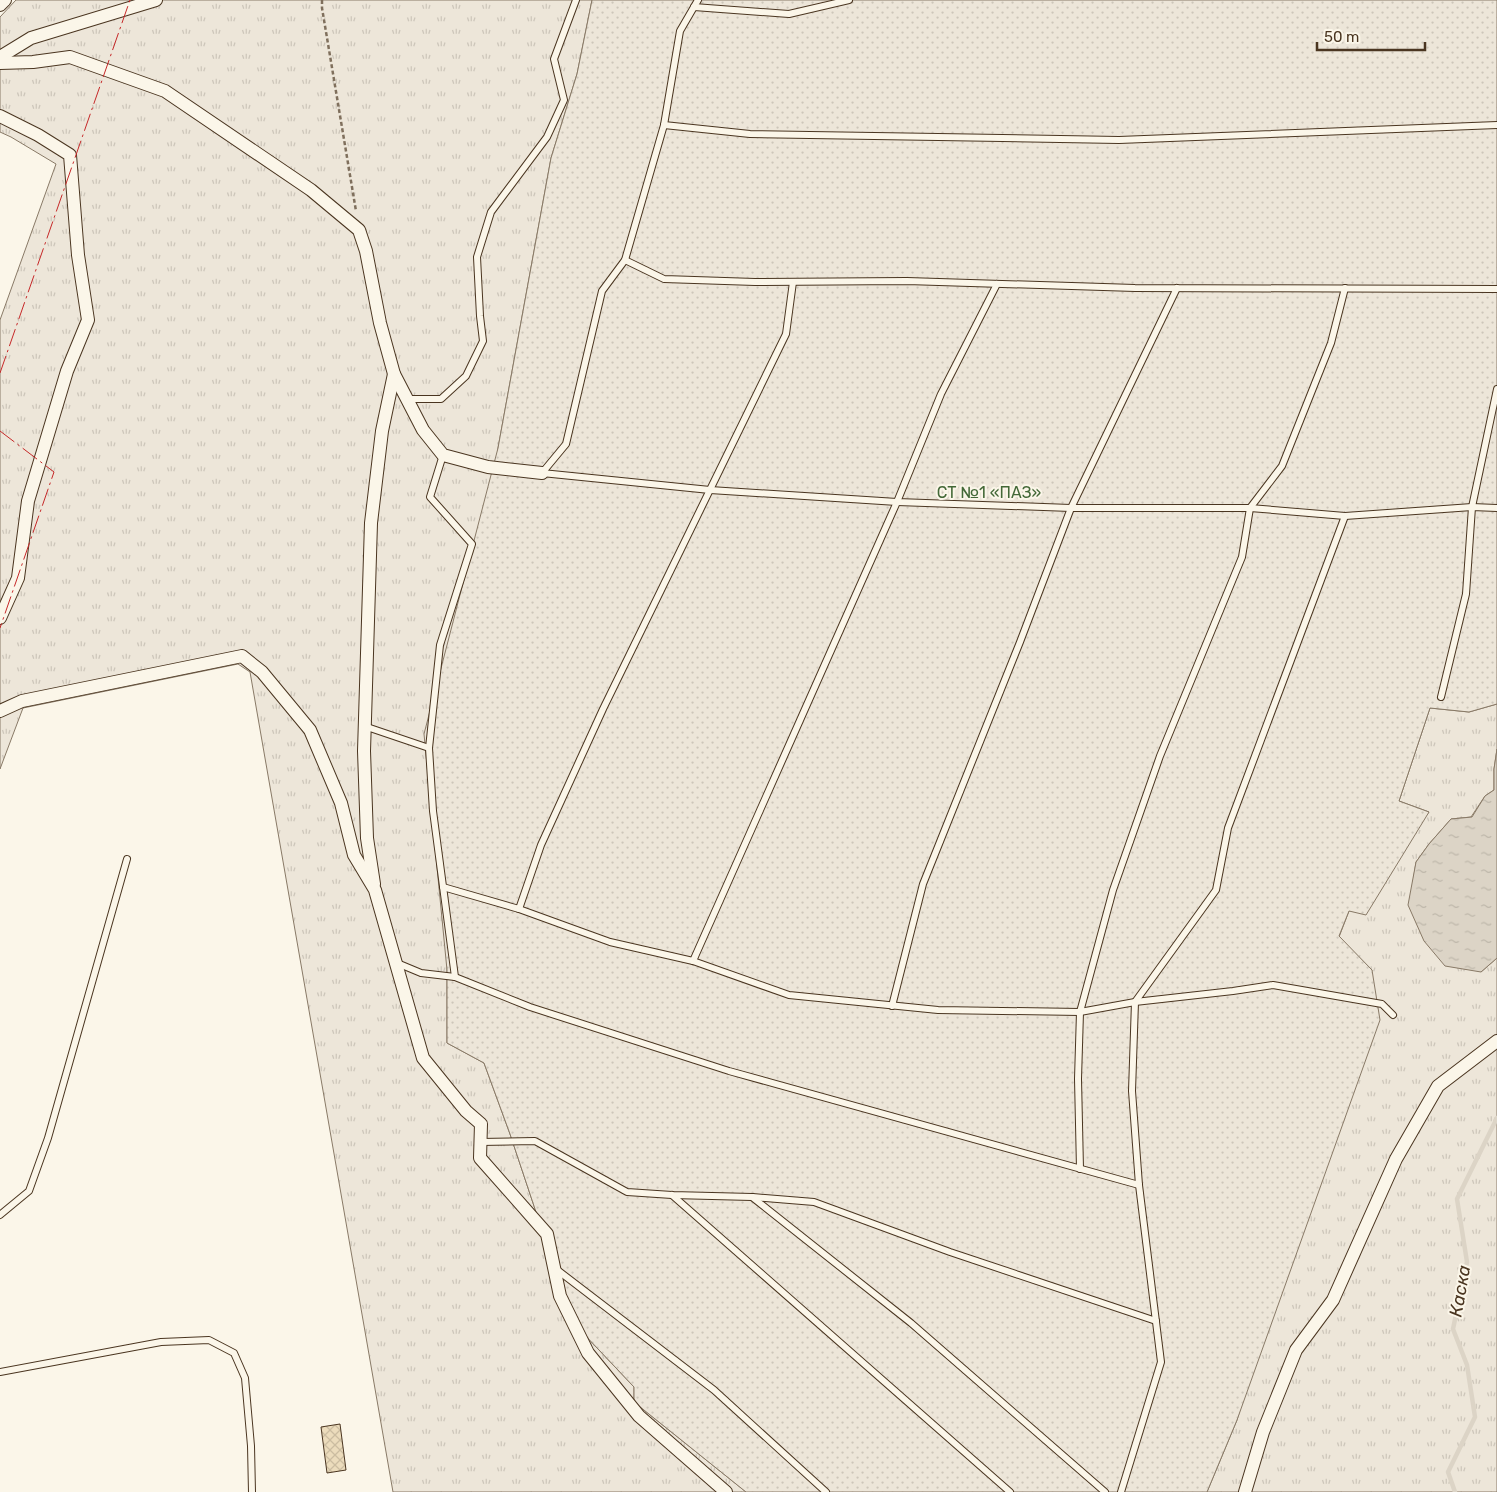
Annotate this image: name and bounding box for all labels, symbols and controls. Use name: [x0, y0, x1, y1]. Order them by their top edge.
scale bar: [1317, 20, 1424, 52]
text: 50 m: [1324, 28, 1359, 46]
park label: СТ №1 «ПАЗ»: [937, 483, 1042, 502]
water label: Каска: [1445, 1263, 1475, 1319]

